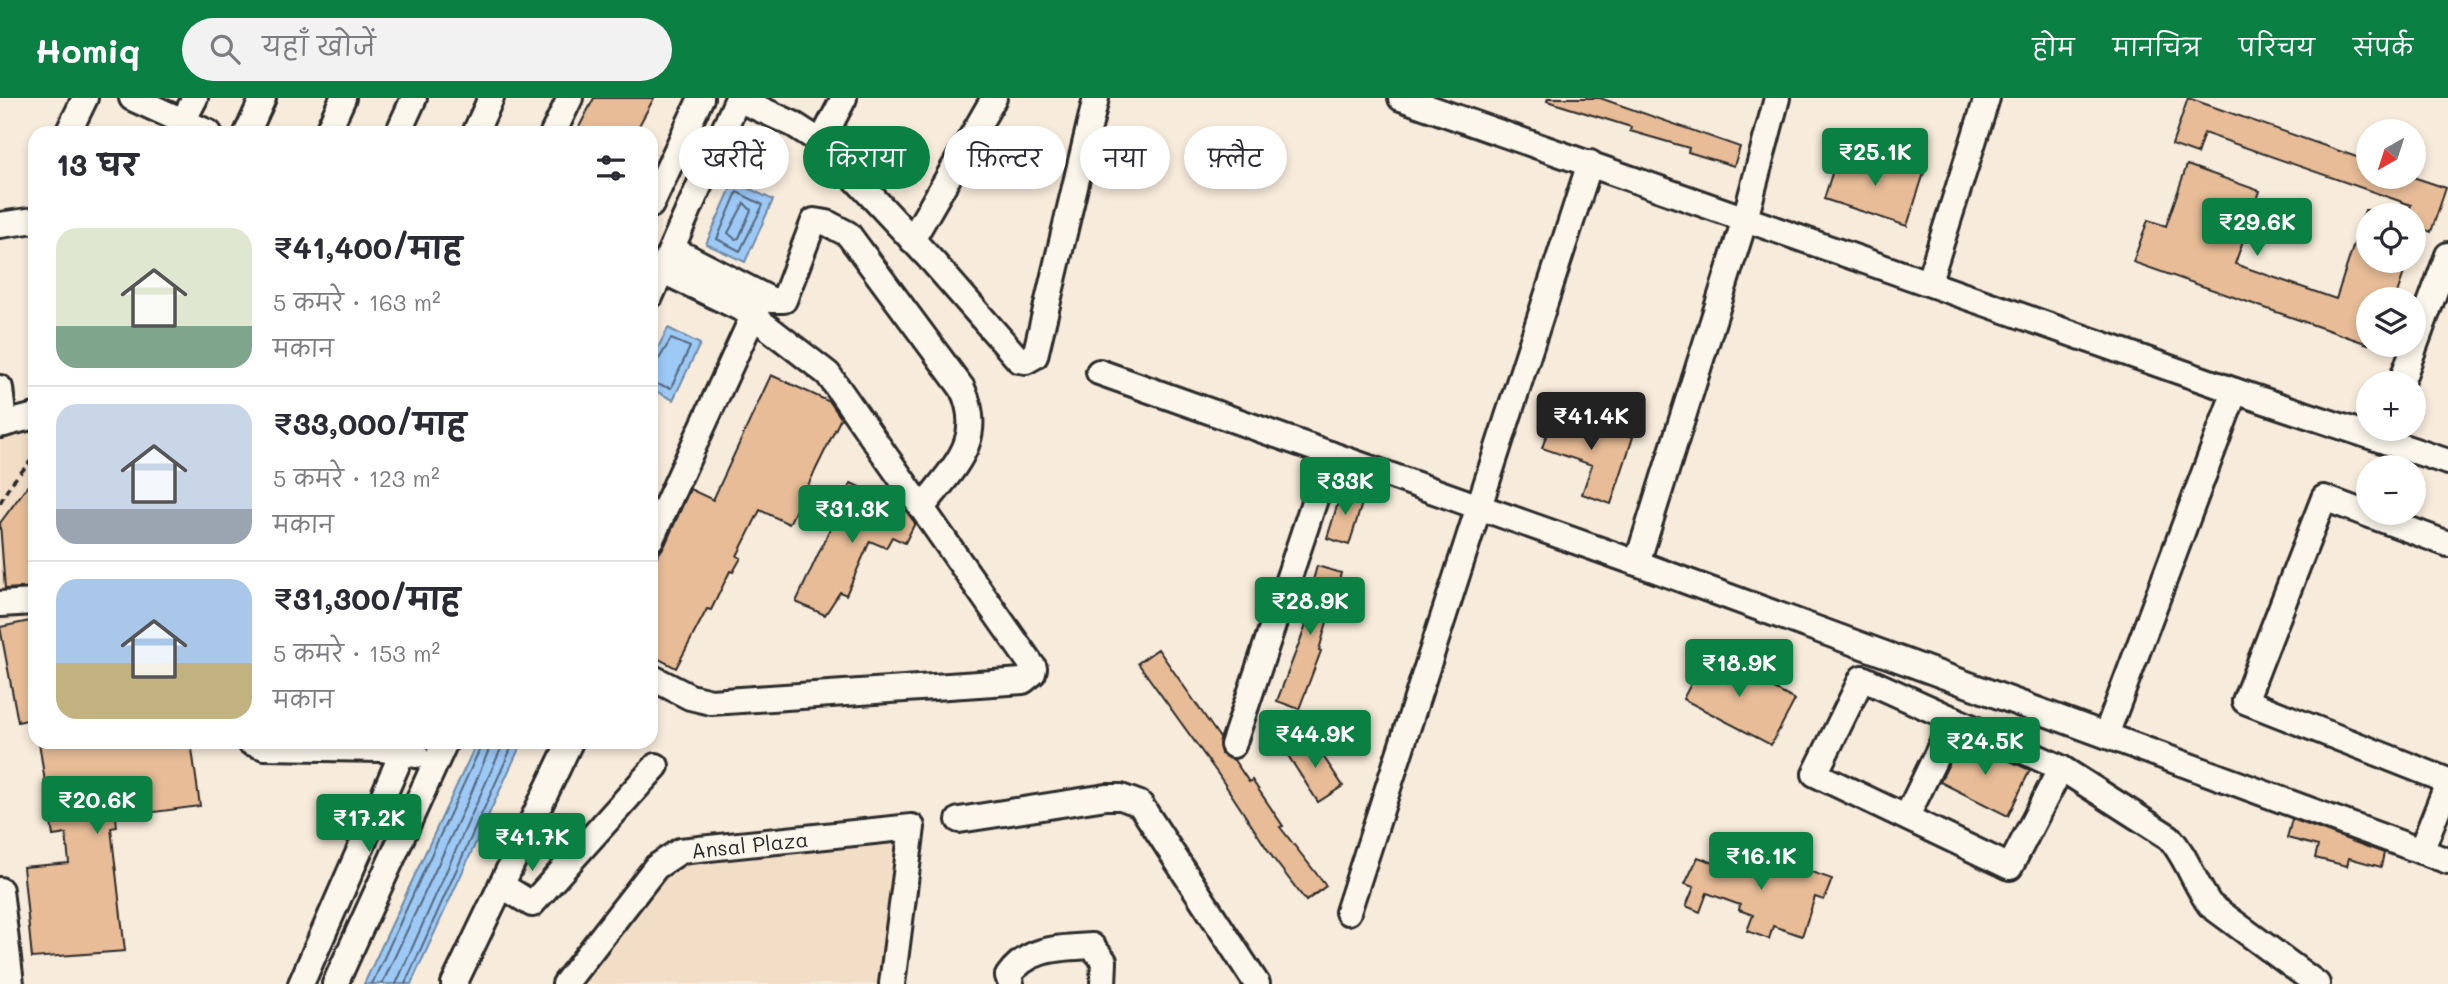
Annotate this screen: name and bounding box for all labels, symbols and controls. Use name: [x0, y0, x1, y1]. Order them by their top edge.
search box: [182, 18, 672, 81]
text: Homiq: [35, 28, 140, 71]
text: यहाँ खोजें: [262, 29, 376, 63]
icon: search: [206, 30, 244, 68]
text: होम: [2032, 31, 2075, 62]
text: मानचित्र: [2113, 31, 2201, 62]
text: परिचय: [2239, 31, 2315, 62]
text: संपर्क: [2353, 31, 2413, 62]
north arrow: [2356, 119, 2426, 189]
map controls: [2356, 119, 2426, 525]
chip: खरीदें: [679, 126, 789, 189]
chip: किराया: [803, 126, 930, 189]
chip: फ़िल्टर: [944, 126, 1066, 189]
chip: नया: [1080, 126, 1170, 189]
chip: फ़्लैट: [1184, 126, 1287, 189]
pin: ₹25.1K: [1818, 129, 1932, 188]
text: ₹25.1K: [1838, 136, 1912, 166]
text: 13 घर: [56, 144, 138, 184]
icon: filters: [592, 149, 630, 187]
pin: ₹29.6K: [2200, 198, 2314, 258]
button: locate: [2356, 203, 2426, 273]
text: ₹29.6K: [2218, 206, 2296, 236]
text: ₹41,400/माह: [273, 227, 462, 267]
icon: home: [112, 256, 196, 340]
text: 5 कमरे · 163 m²: [273, 287, 441, 317]
button: layers: [2356, 287, 2426, 357]
text: मकान: [273, 333, 334, 363]
button: +: [2356, 371, 2426, 441]
pin: ₹41.4K: [1534, 392, 1648, 452]
text: ₹41.4K: [1553, 400, 1629, 430]
text: ₹33,000/माह: [273, 403, 466, 443]
icon: home: [112, 432, 196, 516]
button: −: [2356, 455, 2426, 525]
pin: ₹33K: [1304, 458, 1386, 517]
text: 5 कमरे · 123 m²: [273, 463, 440, 493]
text: ₹33K: [1316, 465, 1374, 495]
pin: ₹31.3K: [795, 486, 909, 545]
text: ₹31.3K: [814, 493, 890, 523]
text: मकान: [273, 509, 334, 539]
text: ₹31,300/माह: [273, 578, 460, 618]
pin: ₹28.9K: [1253, 578, 1367, 637]
text: ₹28.9K: [1271, 585, 1349, 615]
icon: home: [112, 607, 196, 691]
text: 5 कमरे · 153 m²: [273, 638, 440, 668]
pin: ₹18.9K: [1682, 640, 1796, 699]
text: ₹18.9K: [1701, 647, 1777, 677]
text: मकान: [273, 684, 334, 714]
pin: ₹44.9K: [1258, 710, 1372, 770]
text: ₹44.9K: [1275, 718, 1355, 748]
pin: ₹24.5K: [1928, 718, 2042, 777]
text: ₹24.5K: [1946, 725, 2024, 755]
pin: ₹20.6K: [40, 776, 154, 836]
text: ₹20.6K: [57, 784, 137, 814]
pin: ₹17.2K: [312, 794, 426, 854]
text: ₹17.2K: [332, 802, 406, 832]
pin: ₹41.7K: [475, 814, 589, 873]
text: ₹41.7K: [494, 821, 570, 851]
street label: Ansal Plaza: [690, 824, 809, 863]
pin: ₹16.1K: [1704, 832, 1818, 892]
text: ₹16.1K: [1725, 840, 1797, 870]

